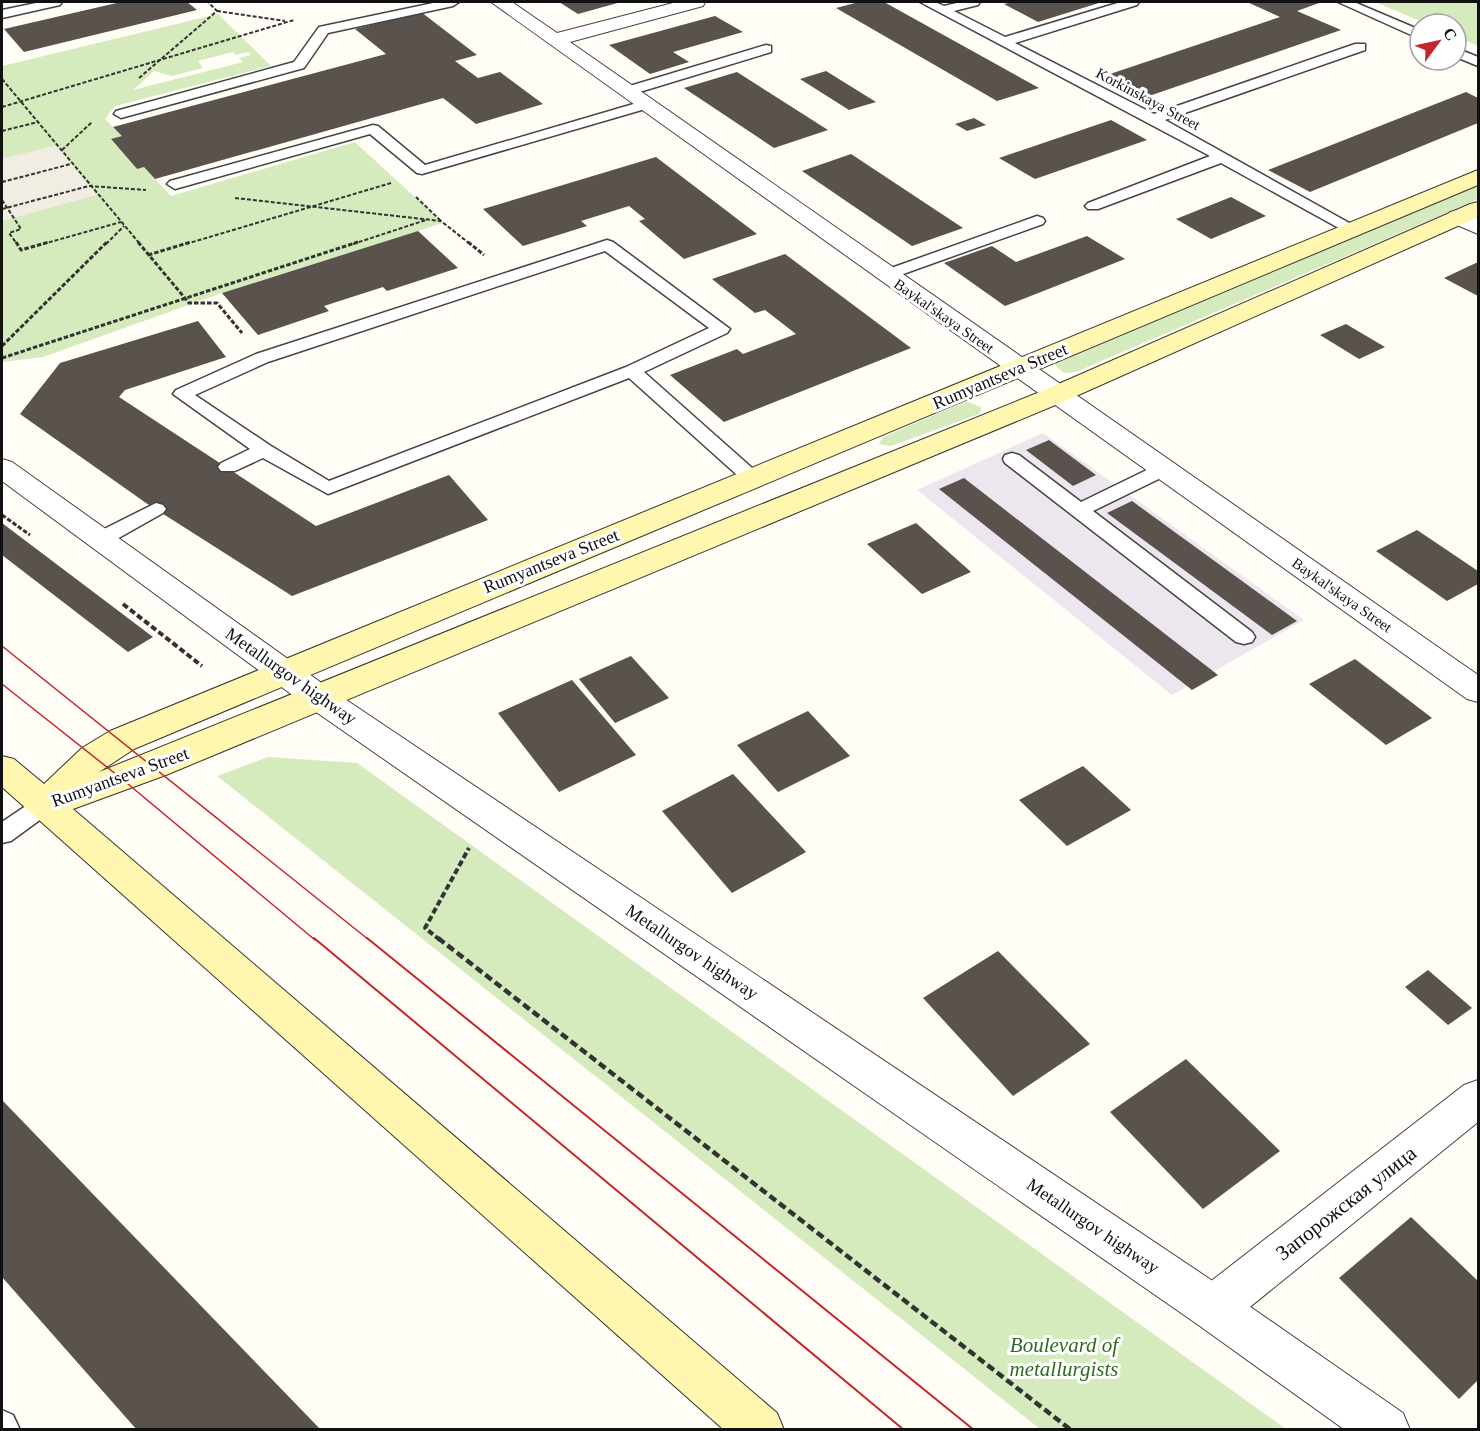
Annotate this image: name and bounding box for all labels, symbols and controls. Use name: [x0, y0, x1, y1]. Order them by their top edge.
north arrow: [1408, 12, 1468, 72]
text: С: [1440, 25, 1460, 44]
street label: Korkinskaya Street: [1093, 65, 1203, 134]
street label: Baykal'skaya Street: [891, 276, 998, 357]
street label: Rumyantseva Street: [930, 339, 1070, 413]
street label: Rumyantseva Street: [480, 525, 622, 597]
street label: Baykal'skaya Street: [1289, 555, 1396, 636]
street label: Metallurgov highway: [222, 623, 360, 729]
street label: Rumyantseva Street: [49, 743, 191, 811]
street label: Metallurgov highway: [622, 900, 762, 1004]
street label: Запорожская улица: [1271, 1140, 1421, 1265]
street label: Metallurgov highway: [1023, 1174, 1163, 1278]
park label: Boulevard of metallurgists: [1010, 1333, 1121, 1381]

